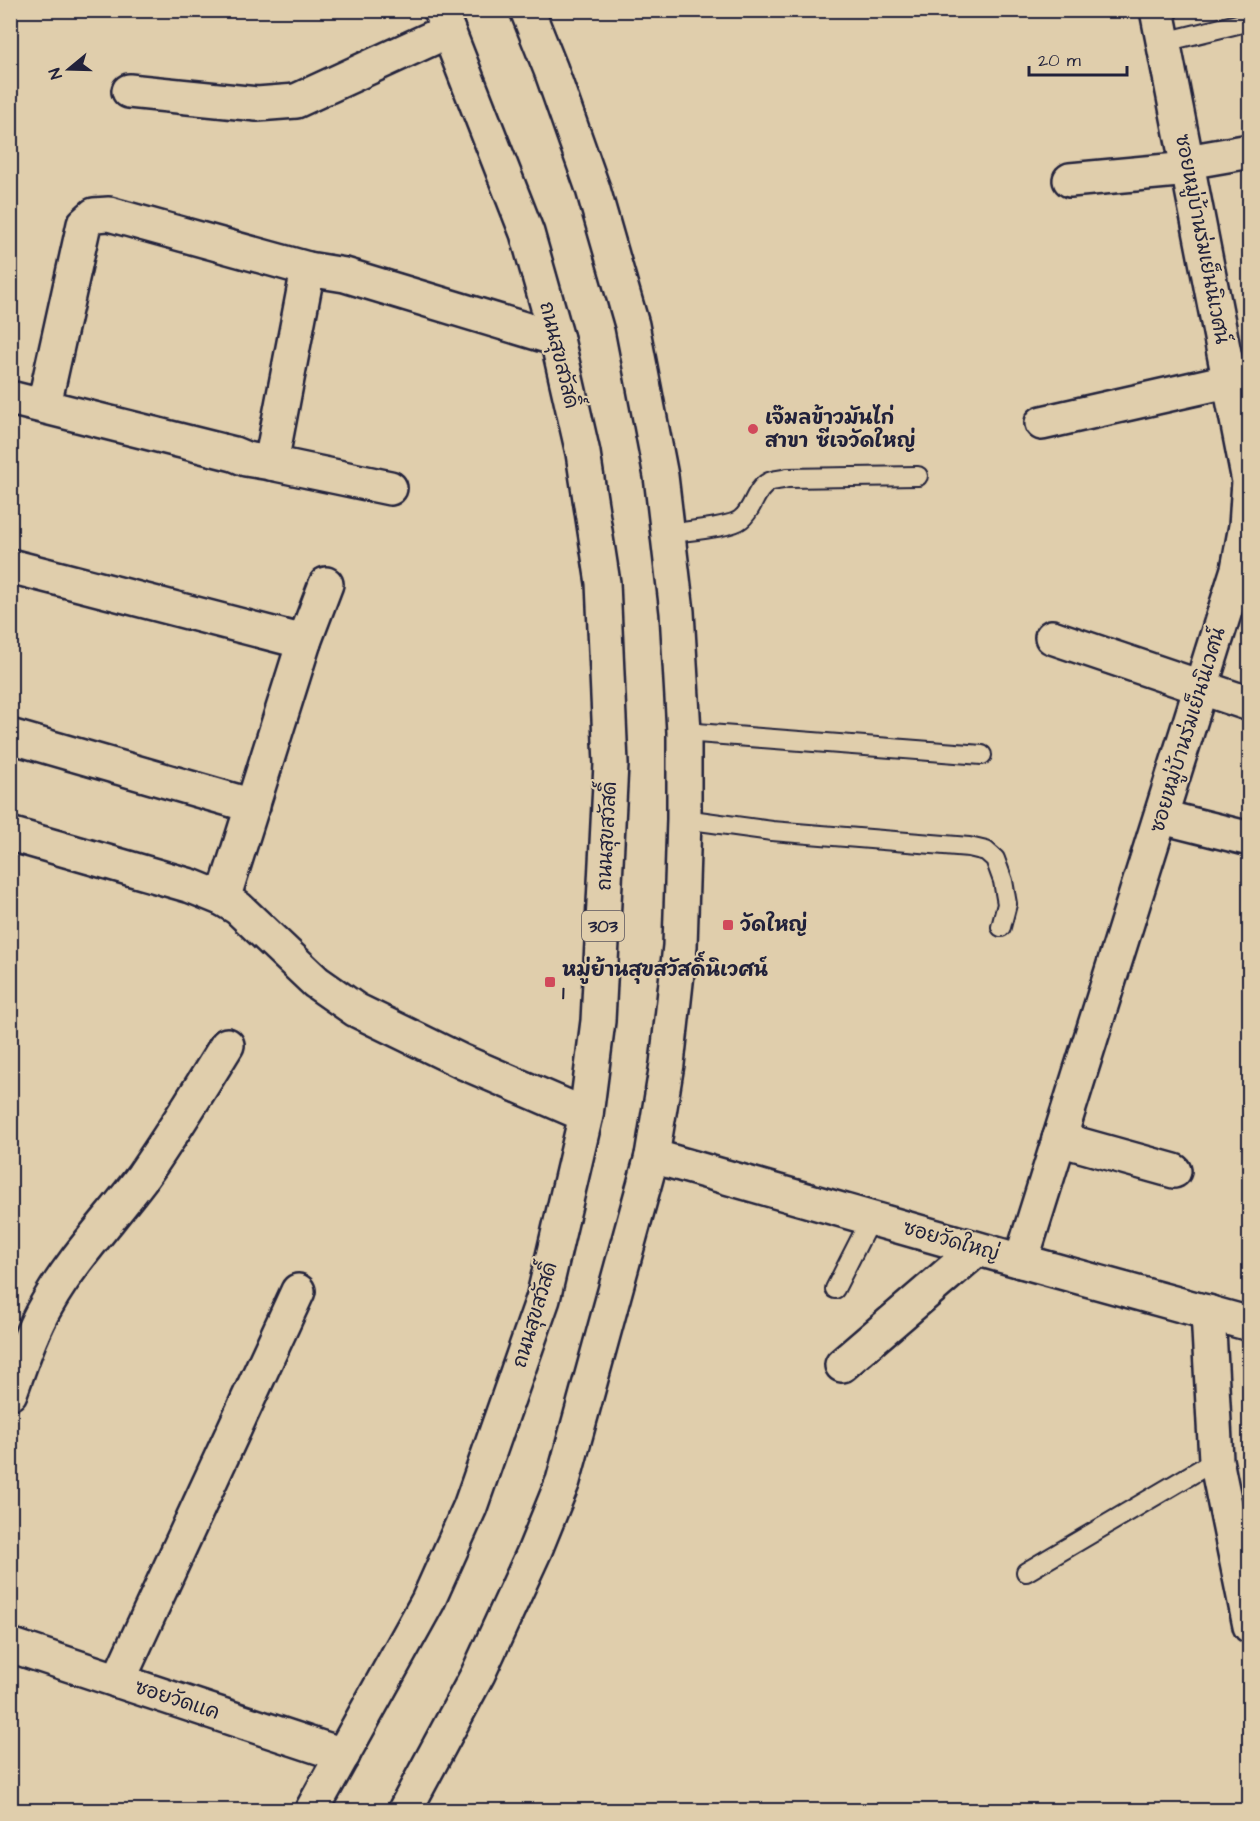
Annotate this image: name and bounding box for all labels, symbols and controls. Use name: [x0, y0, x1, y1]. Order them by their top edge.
north arrow: [39, 39, 99, 99]
scale bar: [1029, 39, 1126, 77]
text: 20 m: [1038, 48, 1081, 73]
text: N: [44, 65, 68, 82]
street label: ซอยหมู่บ้านร่มเย็นนิเวศน์: [1167, 132, 1236, 346]
street label: ถนนสุขสวัสดิ์: [531, 297, 591, 412]
place label: เจ๊มลข้าวมันไก่ สาขา ซีเจวัดใหญ่: [765, 404, 915, 455]
marker: เจ๊มลข้าวมันไก่ สาขา ซีเจวัดใหญ่: [746, 422, 760, 436]
street label: ซอยหมู่บ้านร่มเย็นนิเวศน์: [1143, 624, 1233, 836]
street label: ถนนสุขสวัสดิ์: [585, 780, 625, 891]
road number: 303: [582, 911, 624, 941]
place label: วัดใหญ่: [740, 911, 807, 939]
marker: วัดใหญ่: [721, 918, 735, 932]
place label: หมู่ย้านสุขสวัสดิ์นิเวศน์ 1: [562, 951, 768, 1007]
marker: หมู่ย้านสุขสวัสดิ์นิเวศน์ 1: [543, 975, 557, 989]
street label: ซอยวัดใหญ่: [899, 1214, 1003, 1268]
street label: ถนนสุขสวัสดิ์: [501, 1257, 565, 1372]
street label: ซอยวัดแค: [131, 1673, 223, 1727]

